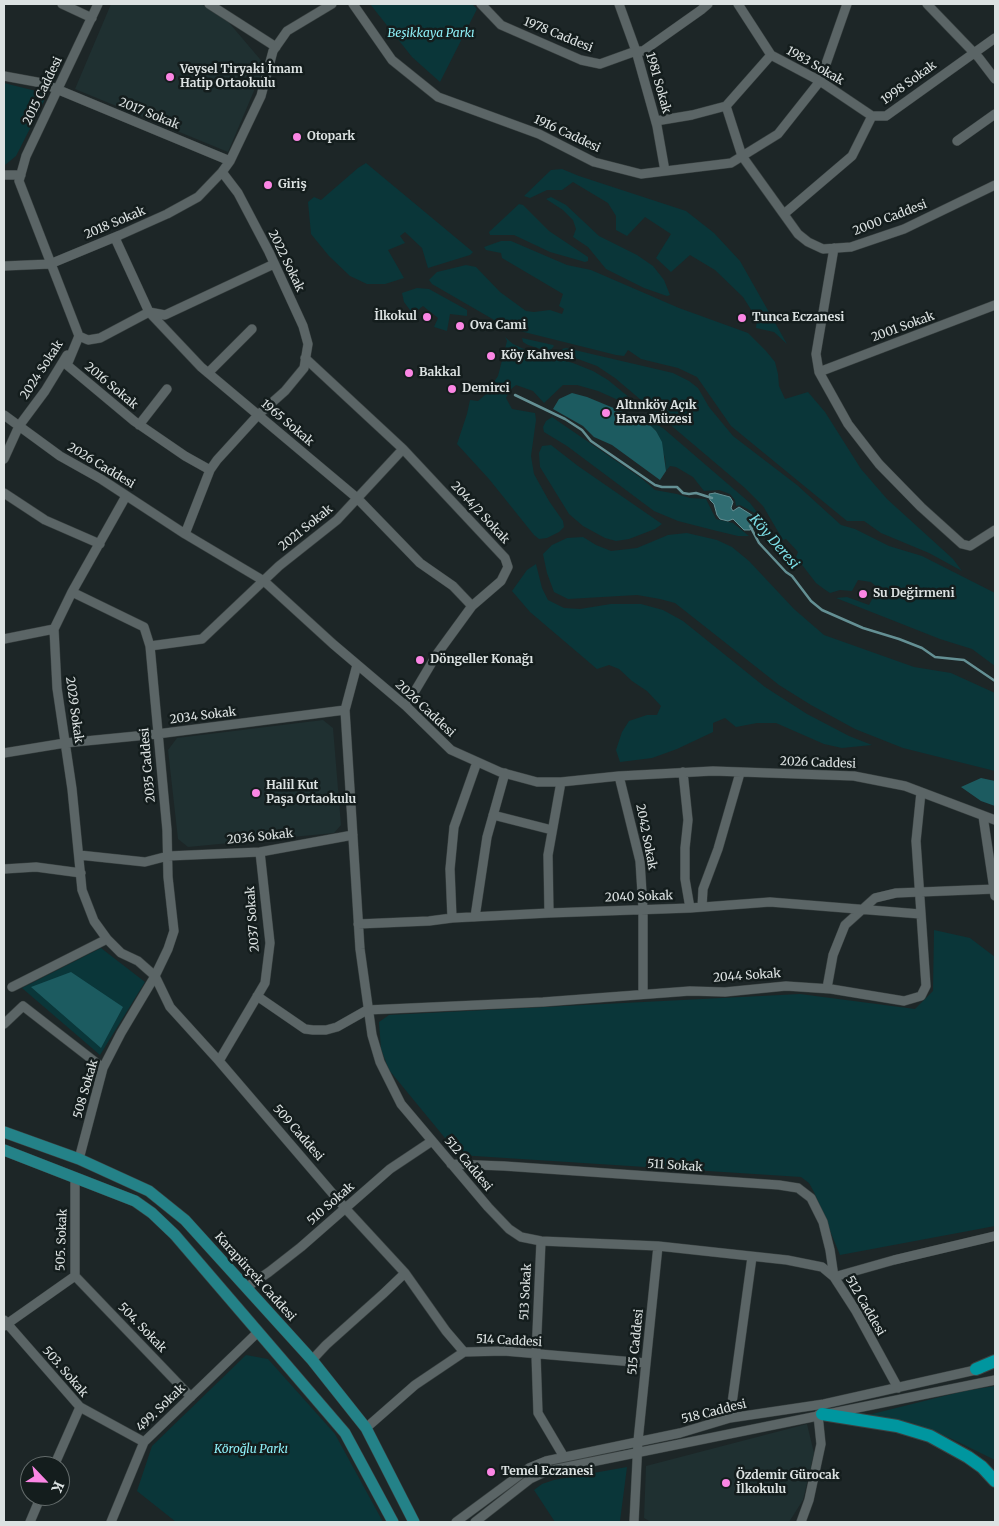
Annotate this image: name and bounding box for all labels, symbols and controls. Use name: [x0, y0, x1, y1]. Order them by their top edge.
street label: 1978 Caddesi: [521, 15, 595, 55]
park label: Beşikkaya Parkı: [387, 27, 475, 41]
street label: 1983 Sokak: [784, 44, 846, 88]
street label: 1981 Sokak: [642, 51, 674, 115]
street label: 2015 Caddesi: [20, 55, 66, 127]
street label: 1998 Sokak: [879, 58, 939, 108]
place label: Veysel Tiryaki İmam Hatip Ortaokulu: [180, 63, 303, 91]
marker: Veysel Tiryaki İmam Hatip Ortaokulu: [164, 71, 176, 83]
street label: 2017 Sokak: [116, 95, 182, 133]
street label: 1916 Caddesi: [531, 112, 603, 156]
place label: Otopark: [307, 130, 355, 144]
marker: Otopark: [291, 131, 303, 143]
place label: Giriş: [278, 178, 307, 192]
marker: Giriş: [262, 179, 274, 191]
street label: 2000 Caddesi: [851, 197, 929, 239]
street label: 2018 Sokak: [82, 204, 148, 242]
street label: 2022 Sokak: [265, 228, 307, 294]
street label: 2001 Sokak: [870, 309, 936, 345]
place label: İlkokul: [374, 310, 417, 324]
marker: İlkokul: [421, 311, 433, 323]
place label: Tunca Eczanesi: [752, 311, 844, 325]
marker: Tunca Eczanesi: [736, 312, 748, 324]
place label: Ova Cami: [470, 319, 526, 333]
marker: Ova Cami: [454, 320, 466, 332]
street label: 2024 Sokak: [18, 338, 66, 402]
place label: Köy Kahvesi: [501, 349, 574, 363]
marker: Köy Kahvesi: [485, 350, 497, 362]
street label: 2016 Sokak: [81, 360, 141, 412]
place label: Bakkal: [419, 366, 461, 380]
marker: Bakkal: [403, 367, 415, 379]
place label: Demirci: [462, 382, 510, 396]
marker: Demirci: [446, 383, 458, 395]
street label: 1965 Sokak: [258, 397, 316, 449]
place label: Altınköy Açık Hava Müzesi: [616, 399, 697, 427]
marker: Altınköy Açık Hava Müzesi: [600, 407, 612, 419]
street label: 2026 Caddesi: [65, 440, 137, 492]
street label: 2044/2 Sokak: [448, 479, 512, 547]
street label: 2021 Sokak: [276, 502, 336, 554]
water label: Köy Deresi: [746, 511, 802, 573]
place label: Su Değirmeni: [873, 587, 955, 601]
marker: Su Değirmeni: [857, 588, 869, 600]
place label: Döngeller Konağı: [430, 653, 533, 667]
marker: Döngeller Konağı: [414, 654, 426, 666]
street label: 2029 Sokak: [62, 676, 86, 744]
street label: 2026 Caddesi: [392, 678, 458, 740]
street label: 2034 Sokak: [169, 705, 237, 727]
street label: 2035 Caddesi: [138, 727, 158, 803]
street label: 2026 Caddesi: [780, 754, 856, 772]
place label: Halil Kut Paşa Ortaokulu: [266, 779, 356, 807]
marker: Halil Kut Paşa Ortaokulu: [250, 787, 262, 799]
street label: 2042 Sokak: [633, 803, 659, 871]
street label: 2036 Sokak: [226, 826, 294, 848]
street label: 2037 Sokak: [244, 886, 262, 952]
street label: 2040 Sokak: [605, 889, 673, 905]
street label: 2044 Sokak: [713, 966, 781, 986]
street label: 508 Sokak: [71, 1058, 101, 1120]
street label: 509 Caddesi: [270, 1102, 326, 1164]
street label: 512 Caddesi: [441, 1134, 495, 1194]
street label: 511 Sokak: [647, 1157, 703, 1175]
street label: 510 Sokak: [305, 1180, 357, 1228]
street label: 505. Sokak: [54, 1209, 70, 1271]
street label: Karapürçek Caddesi: [211, 1230, 299, 1324]
street label: 513 Sokak: [517, 1263, 535, 1321]
street label: 512 Caddesi: [842, 1274, 888, 1338]
street label: 504. Sokak: [115, 1300, 169, 1356]
street label: 515 Caddesi: [625, 1308, 647, 1376]
street label: 514 Caddesi: [475, 1332, 543, 1350]
street label: 503. Sokak: [39, 1344, 91, 1400]
street label: 499. Sokak: [134, 1381, 188, 1435]
street label: 518 Caddesi: [680, 1397, 748, 1427]
park label: Köroğlu Parkı: [214, 1443, 288, 1457]
north arrow: [20, 1456, 70, 1506]
place label: Temel Eczanesi: [501, 1465, 593, 1479]
marker: Temel Eczanesi: [485, 1466, 497, 1478]
place label: Özdemir Gürocak İlkokulu: [736, 1469, 840, 1497]
marker: Özdemir Gürocak İlkokulu: [720, 1477, 732, 1489]
text: K: [47, 1478, 68, 1495]

